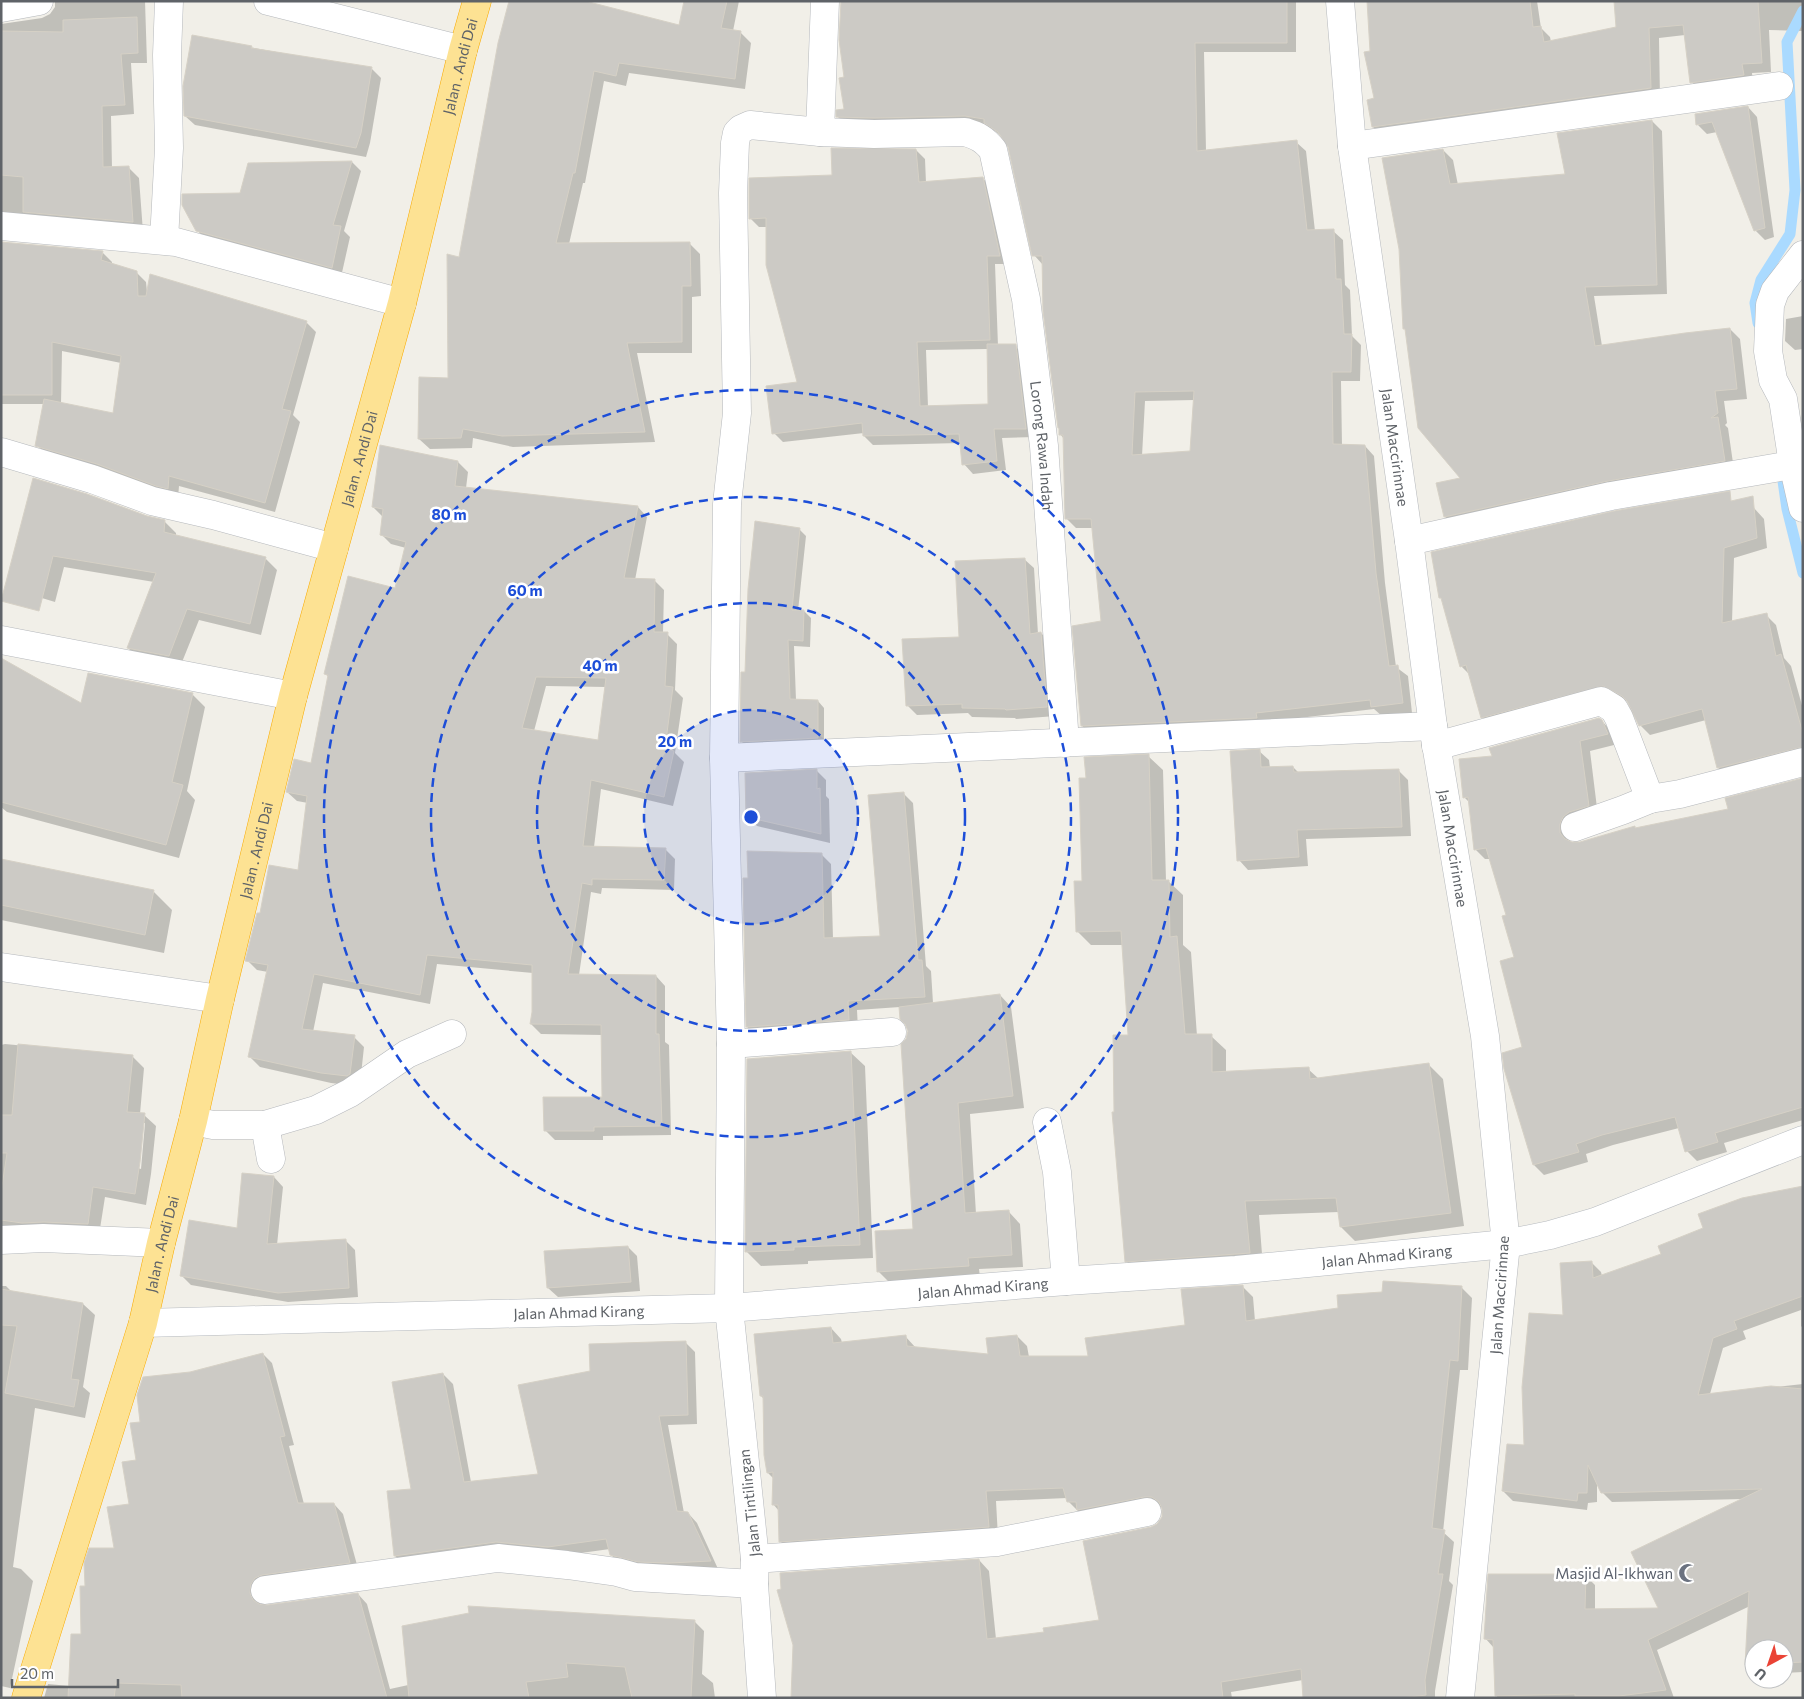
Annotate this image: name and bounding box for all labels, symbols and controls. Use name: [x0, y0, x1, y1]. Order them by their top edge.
street label: Jalan . Andi Dai: [439, 16, 481, 116]
street label: Lorong Rawa Indah: [1027, 380, 1058, 511]
street label: Jalan Maccirinnae: [1378, 387, 1413, 508]
street label: Jalan . Andi Dai: [337, 408, 381, 509]
text: 80 m: [431, 505, 467, 523]
text: 60 m: [507, 581, 543, 599]
text: 40 m: [582, 656, 618, 674]
text: 20 m: [658, 732, 692, 750]
street label: Jalan Maccirinnae: [1435, 788, 1472, 908]
street label: Jalan . Andi Dai: [236, 800, 276, 900]
centre of rings: [742, 808, 760, 826]
street label: Jalan . Andi Dai: [141, 1194, 182, 1294]
street label: Jalan Maccirinnae: [1486, 1235, 1512, 1355]
street label: Jalan Ahmad Kirang: [1320, 1240, 1453, 1271]
street label: Jalan Ahmad Kirang: [917, 1273, 1049, 1302]
street label: Jalan Ahmad Kirang: [513, 1301, 645, 1323]
street label: Jalan Tintilingan: [734, 1448, 764, 1558]
mosque icon: Masjid Al-Ikhwan: [1677, 1562, 1699, 1584]
place label: Masjid Al-Ikhwan: [1555, 1564, 1673, 1582]
north arrow: [1744, 1639, 1794, 1689]
scale bar: [12, 1656, 119, 1688]
text: 20 m: [20, 1664, 54, 1682]
text: U: [1751, 1665, 1770, 1684]

